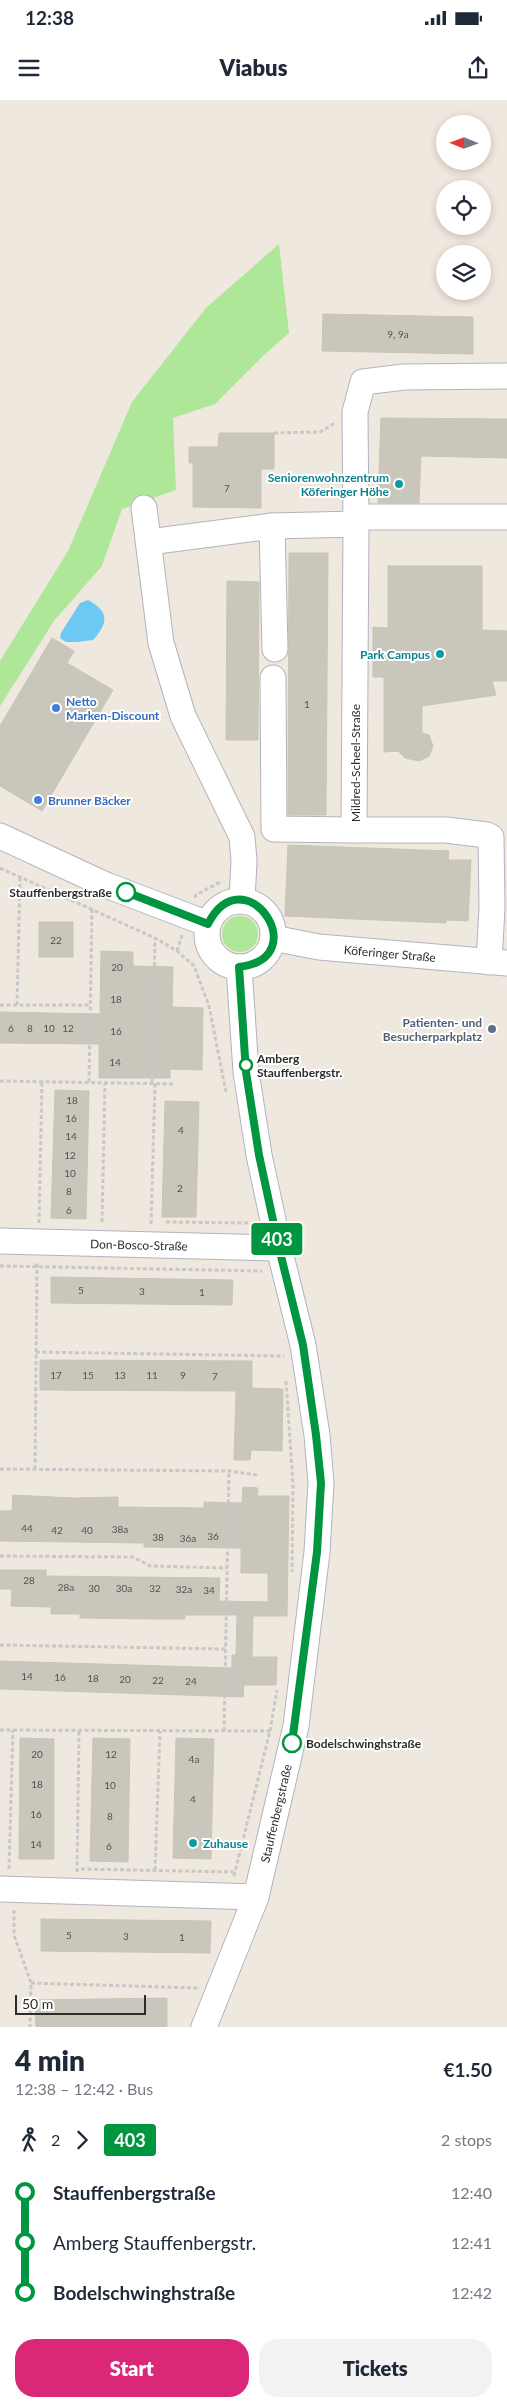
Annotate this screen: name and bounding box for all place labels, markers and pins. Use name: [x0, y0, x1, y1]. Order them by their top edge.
place label: Seniorenwohnzentrum Köferinger Höhe: [268, 470, 390, 499]
marker: Seniorenwohnzentrum Köferinger Höhe: [393, 478, 405, 490]
place label: Park Campus: [360, 647, 430, 662]
marker: Park Campus: [434, 648, 446, 660]
place label: Netto Marken-Discount: [66, 694, 160, 723]
marker: Netto Marken-Discount: [50, 702, 62, 714]
place label: Brunner Bäcker: [48, 793, 131, 808]
marker: Brunner Bäcker: [32, 794, 44, 806]
marker: Stauffenbergstraße: [116, 882, 136, 902]
place label: Stauffenbergstraße: [9, 885, 113, 900]
place label: Patienten- und Besucherparkplatz: [383, 1015, 482, 1044]
marker: Patienten- und Besucherparkplatz: [486, 1023, 498, 1035]
place label: Amberg Stauffenbergstr.: [256, 1051, 343, 1080]
marker: Amberg Stauffenbergstr.: [239, 1058, 253, 1072]
marker: Bodelschwinghstraße: [282, 1733, 302, 1753]
place label: Bodelschwinghstraße: [306, 1736, 422, 1751]
place label: Zuhause: [203, 1836, 249, 1851]
marker: Zuhause: [187, 1837, 199, 1849]

